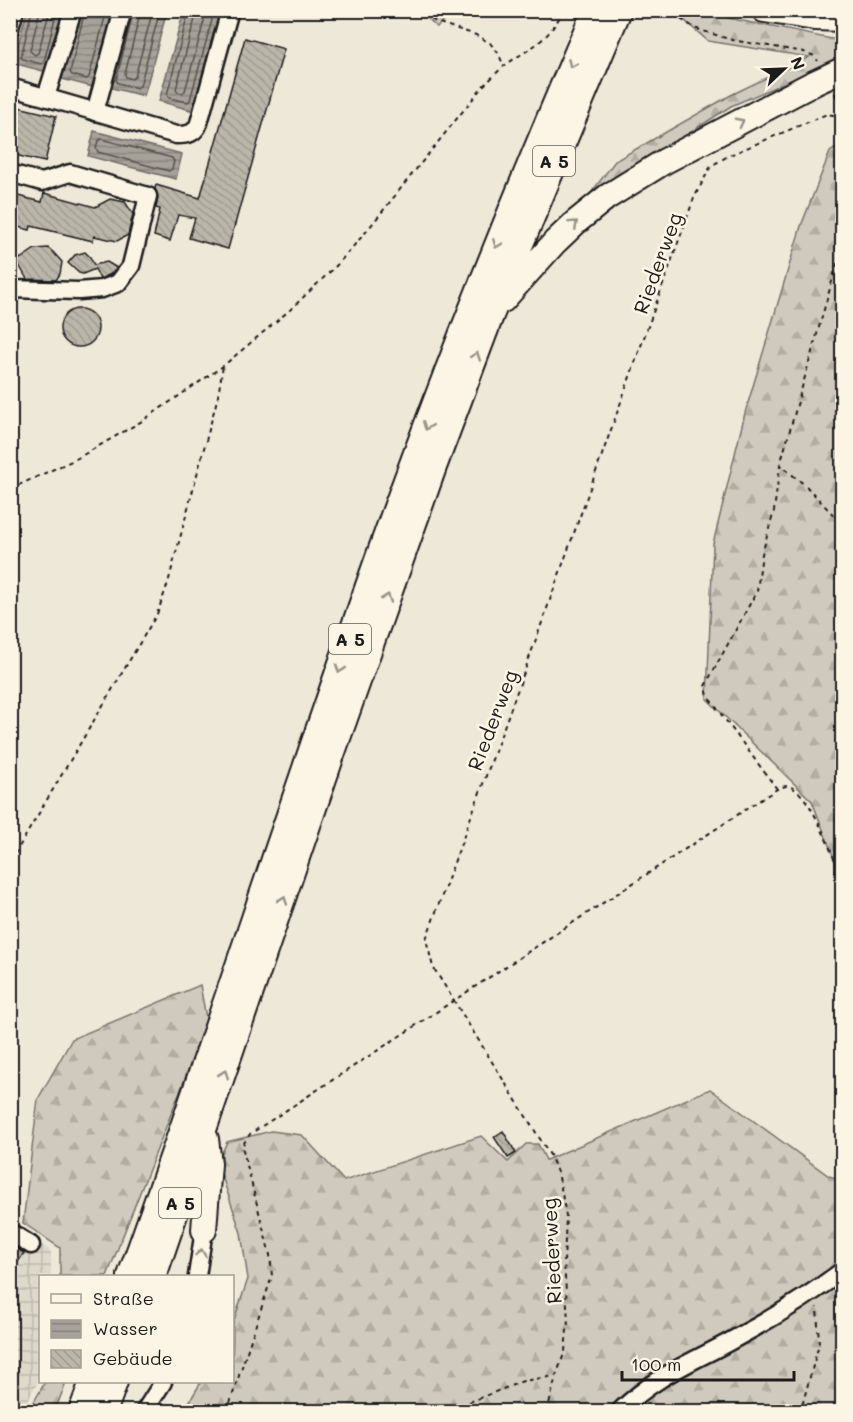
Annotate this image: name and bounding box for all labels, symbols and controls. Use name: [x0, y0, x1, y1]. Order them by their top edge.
north arrow: [754, 39, 814, 99]
text: N: [786, 53, 810, 73]
one-way arrow: [567, 58, 579, 69]
one-way arrow: [734, 118, 744, 129]
road number: A 5: [533, 146, 575, 176]
street label: Riederweg: [627, 209, 687, 317]
one-way arrow: [568, 220, 578, 231]
one-way arrow: [492, 238, 504, 249]
one-way arrow: [468, 351, 481, 361]
one-way arrow: [422, 420, 435, 431]
one-way arrow: [380, 593, 393, 604]
road number: A 5: [329, 624, 371, 654]
one-way arrow: [335, 663, 347, 674]
street label: Riederweg: [461, 666, 523, 774]
one-way arrow: [276, 895, 289, 906]
one-way arrow: [216, 1069, 229, 1080]
road number: A 5: [159, 1188, 201, 1218]
street label: Riederweg: [535, 1197, 567, 1305]
one-way arrow: [195, 1249, 207, 1258]
legend: [39, 1275, 234, 1383]
text: Straße: [93, 1286, 154, 1310]
text: Wasser: [93, 1316, 158, 1340]
scale bar: [622, 1344, 794, 1382]
text: Gebäude: [93, 1346, 173, 1370]
text: 100 m: [631, 1352, 681, 1376]

